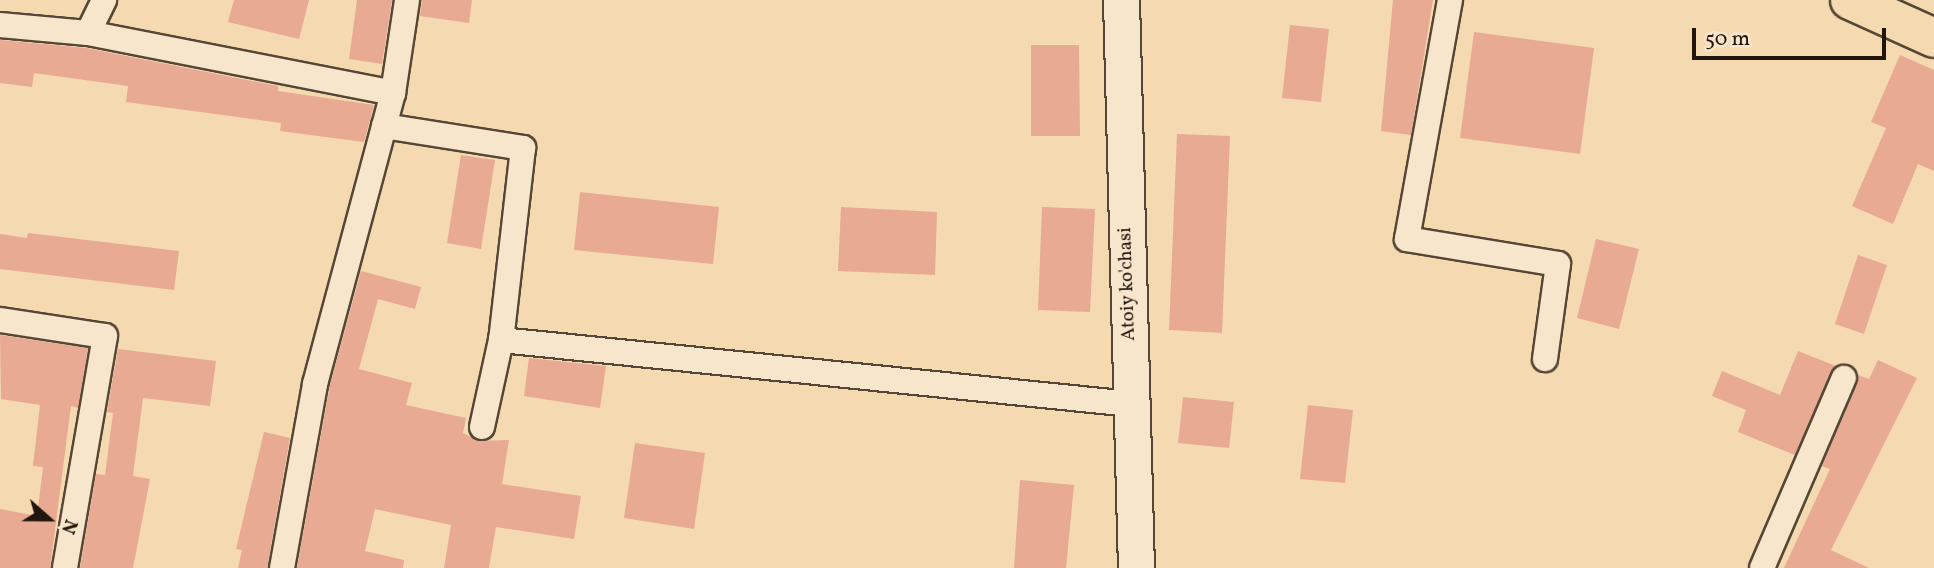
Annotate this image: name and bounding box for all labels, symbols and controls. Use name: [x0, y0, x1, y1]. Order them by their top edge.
scale bar: [1696, 14, 1890, 58]
text: 50 m: [1705, 25, 1750, 54]
street label: Atoiy ko'chasi: [1115, 226, 1141, 342]
north arrow: [14, 484, 84, 554]
text: N: [54, 515, 83, 538]

